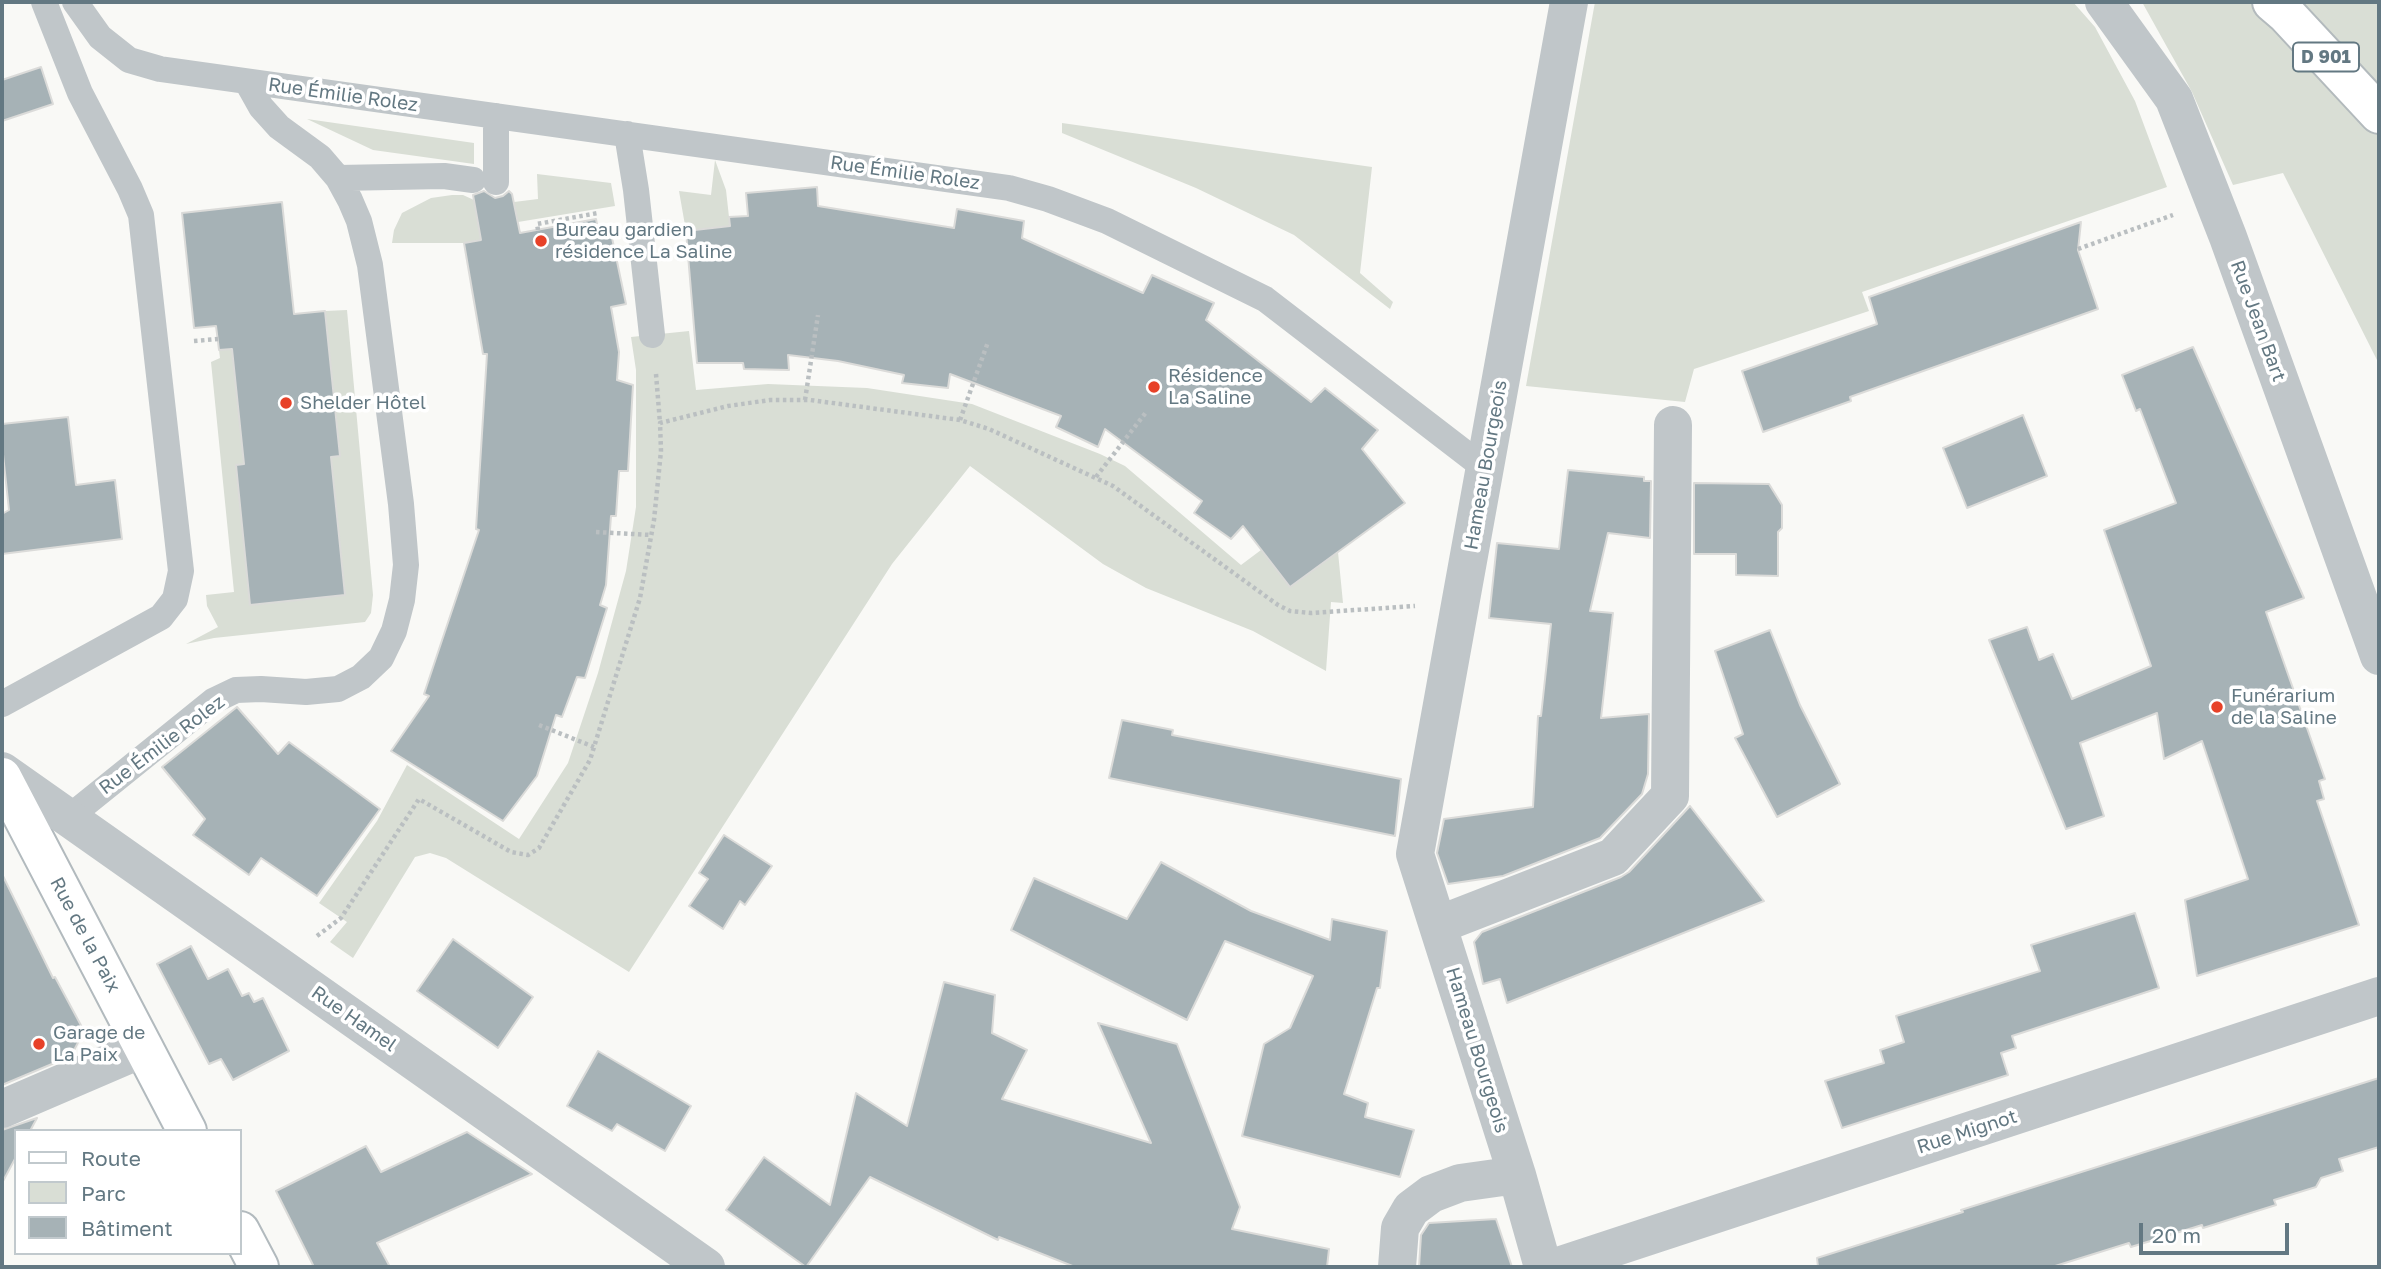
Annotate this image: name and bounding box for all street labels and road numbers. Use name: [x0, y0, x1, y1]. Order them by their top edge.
road number: D 901: [2293, 42, 2359, 72]
street label: Rue Émilie Rolez: [267, 73, 419, 117]
street label: Rue Émilie Rolez: [829, 151, 981, 195]
street label: Rue Jean Bart: [2226, 257, 2290, 385]
street label: Hameau Bourgeois: [1460, 378, 1512, 552]
street label: Rue Émilie Rolez: [95, 690, 229, 800]
street label: Rue de la Paix: [45, 873, 125, 997]
street label: Hameau Bourgeois: [1441, 964, 1513, 1136]
street label: Rue Hamel: [307, 981, 401, 1057]
street label: Rue Mignot: [1914, 1105, 2020, 1159]

